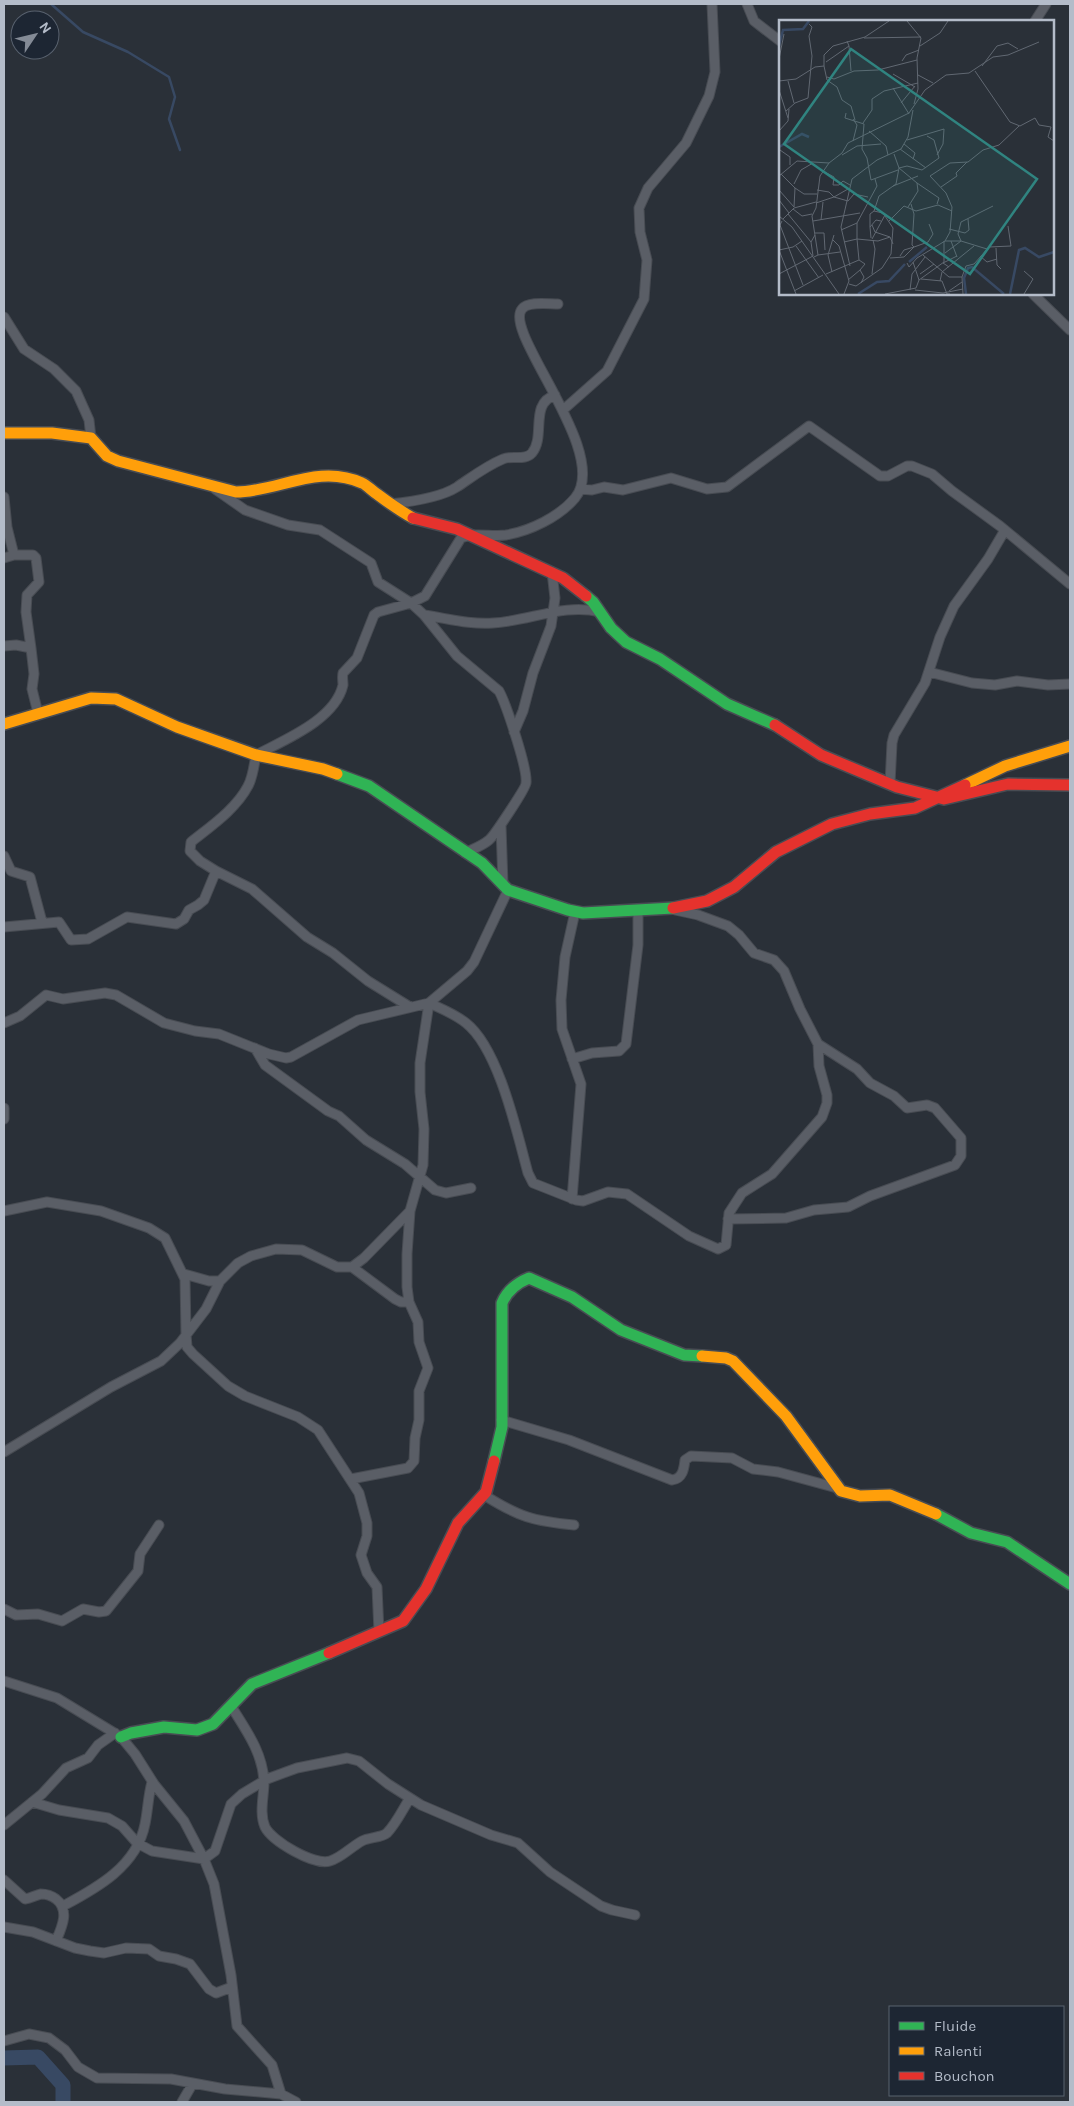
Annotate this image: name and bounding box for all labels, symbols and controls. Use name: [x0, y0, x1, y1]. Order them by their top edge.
north arrow: [10, 10, 60, 60]
text: N: [35, 19, 55, 37]
inset map: [779, 20, 1054, 295]
legend: [889, 2006, 1064, 2096]
text: Fluide: [934, 2017, 976, 2035]
text: Ralenti: [934, 2042, 983, 2060]
text: Bouchon: [934, 2067, 995, 2085]

